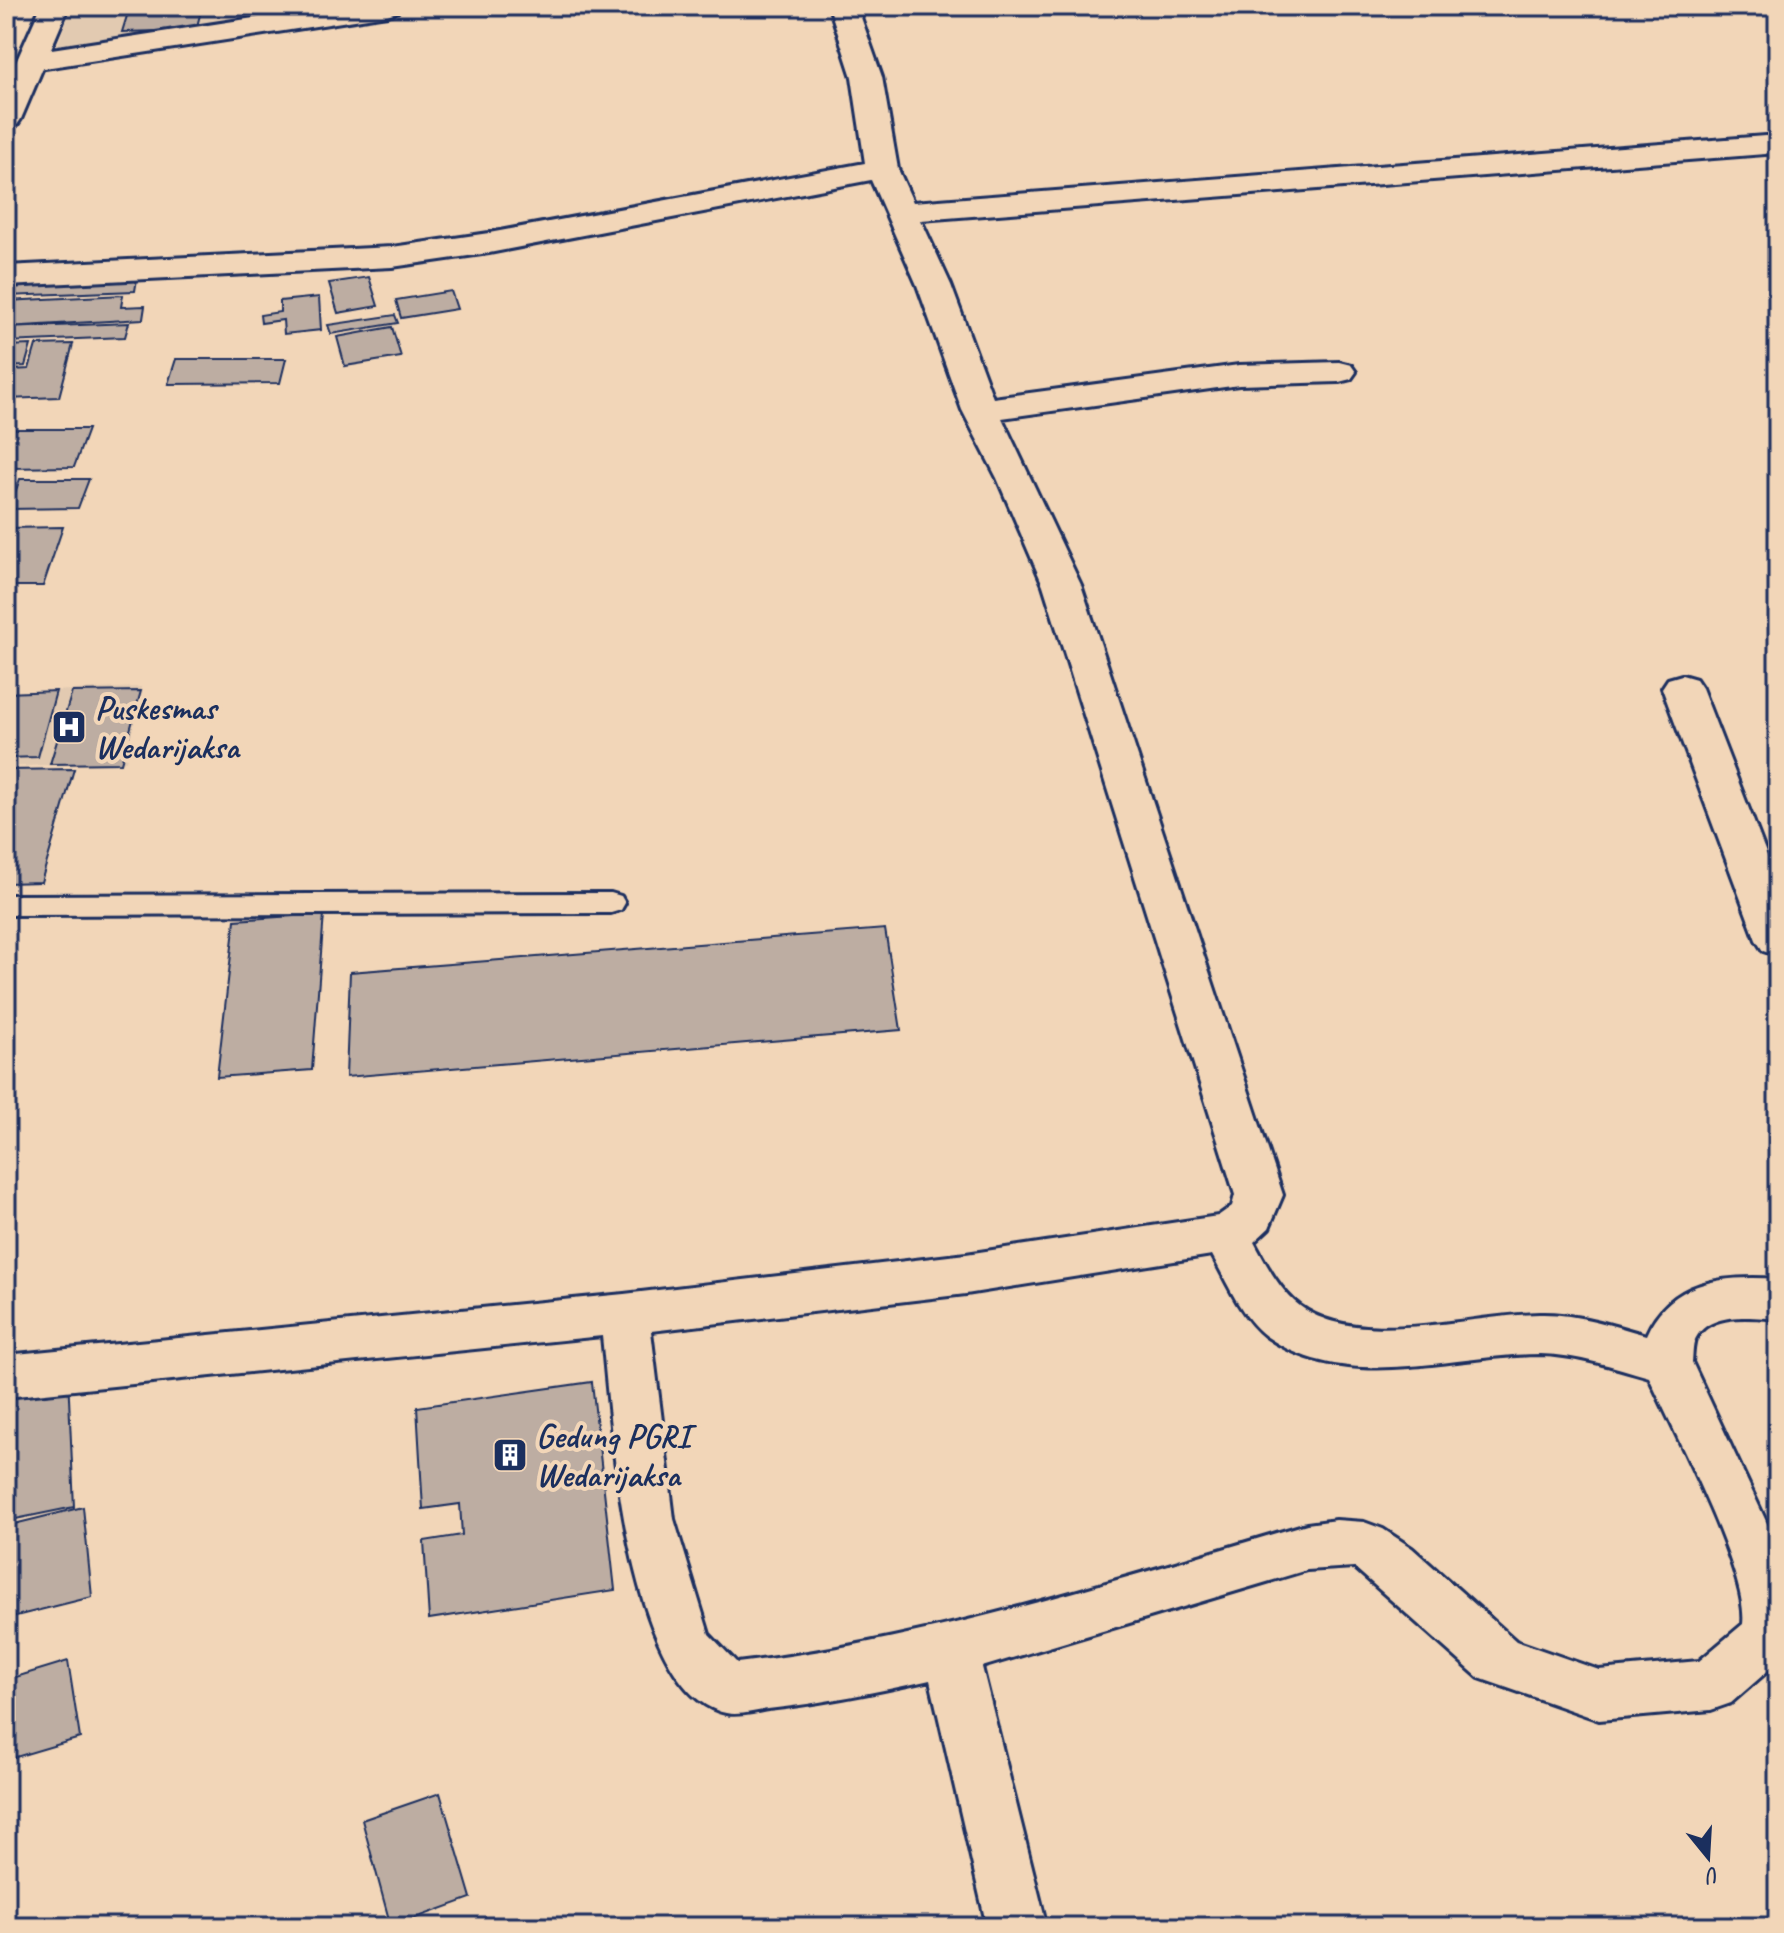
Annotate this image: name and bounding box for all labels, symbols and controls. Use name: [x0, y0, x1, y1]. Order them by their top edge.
place label: Puskesmas Wedarijaksa: [95, 686, 242, 768]
hospital icon: Puskesmas Wedarijaksa: [50, 708, 88, 746]
place label: Gedung PGRI Wedarijaksa: [536, 1414, 697, 1496]
building icon: Gedung PGRI Wedarijaksa: [491, 1436, 529, 1474]
north arrow: [1668, 1817, 1748, 1897]
text: U: [1700, 1860, 1723, 1891]

